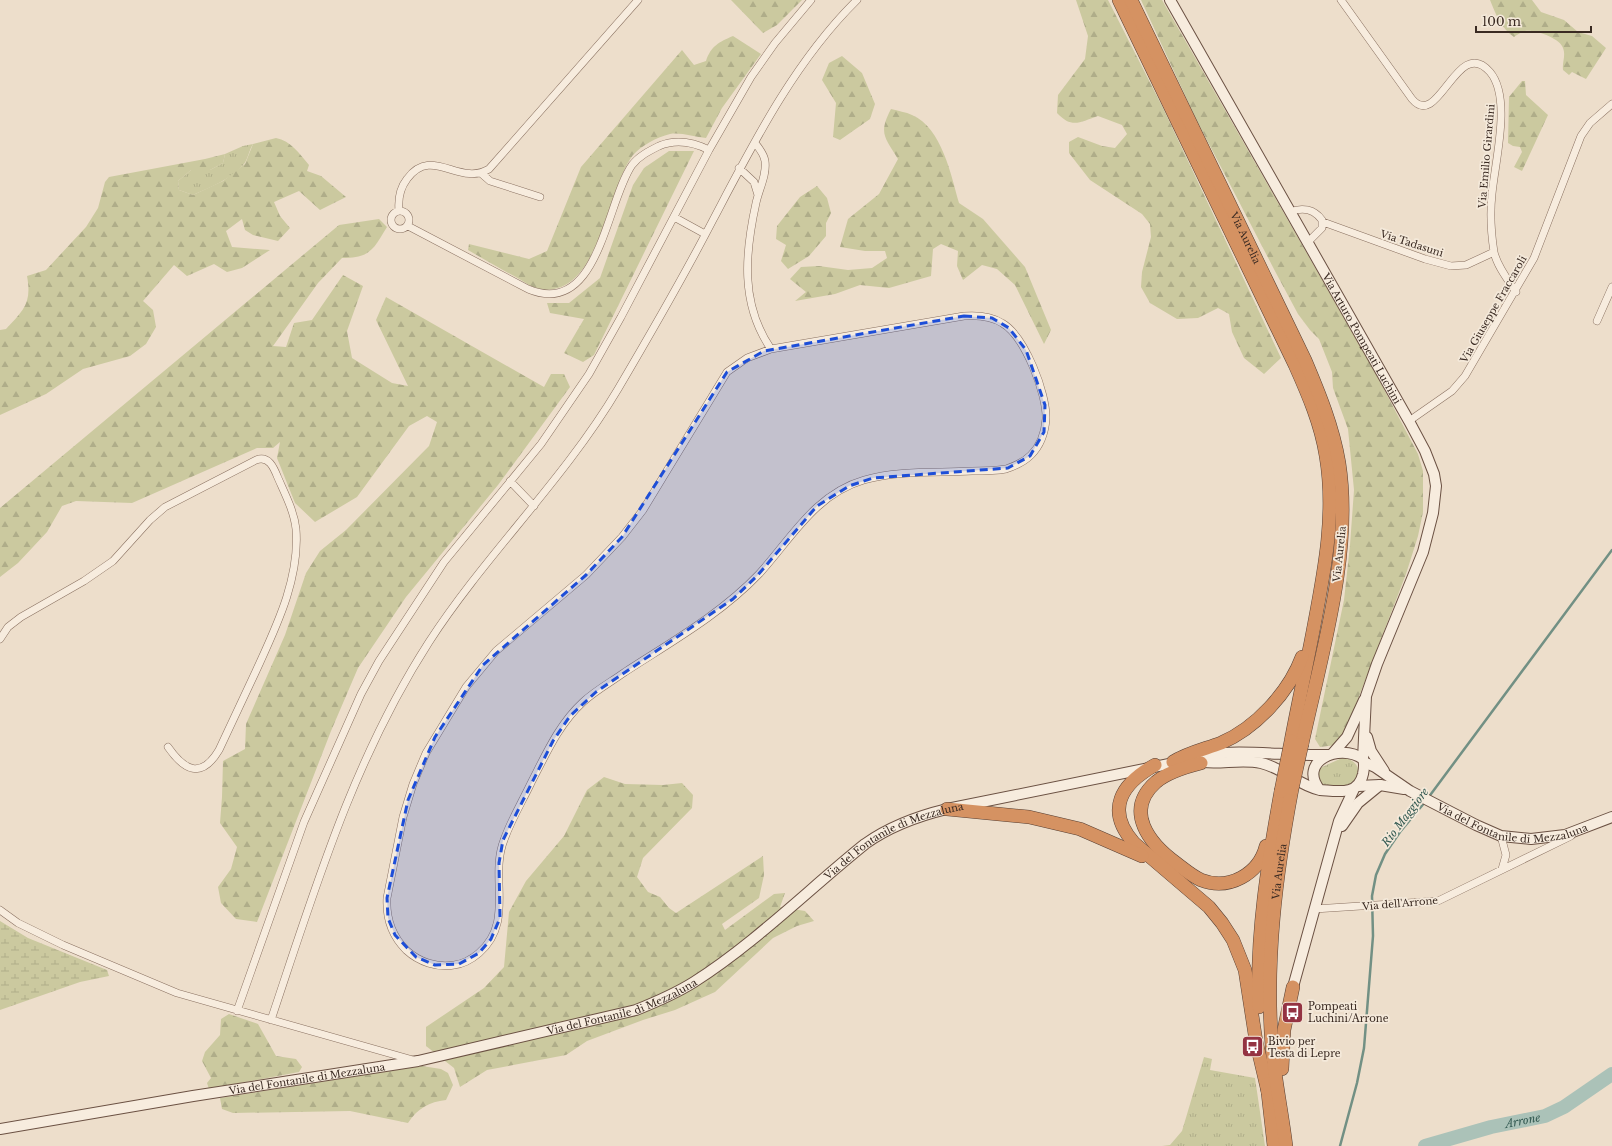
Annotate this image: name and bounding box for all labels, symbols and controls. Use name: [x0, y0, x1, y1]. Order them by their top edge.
scale bar: [1476, 8, 1591, 34]
text: 100 m: [1482, 14, 1521, 29]
street label: Via Emilio Girardini: [1475, 103, 1498, 210]
street label: Via Aurelia: [1227, 209, 1264, 266]
street label: Via Tadasuni: [1378, 227, 1446, 260]
street label: Via Giuseppe Fraccaroli: [1457, 253, 1530, 366]
street label: Via Arturo Pompeati Luchini: [1319, 270, 1404, 407]
street label: Via Aurelia: [1330, 525, 1349, 584]
water label: Rio Maggiore: [1378, 785, 1432, 850]
street label: Via del Fontanile di Mezzaluna: [821, 800, 965, 883]
street label: Via del Fontanile di Mezzaluna: [1434, 800, 1590, 846]
street label: Via Aurelia: [1269, 842, 1290, 901]
street label: Via dell'Arrone: [1361, 894, 1439, 913]
street label: Via del Fontanile di Mezzaluna: [545, 976, 700, 1038]
bus stop icon: Pompeati Luchini/Arrone: [1279, 999, 1305, 1025]
place label: Pompeati Luchini/Arrone: [1308, 1000, 1389, 1025]
bus stop icon: Bivio per Testa di Lepre: [1240, 1034, 1266, 1060]
place label: Bivio per Testa di Lepre: [1268, 1035, 1341, 1060]
street label: Via del Fontanile di Mezzaluna: [227, 1060, 386, 1097]
water label: Arrone: [1502, 1110, 1542, 1131]

